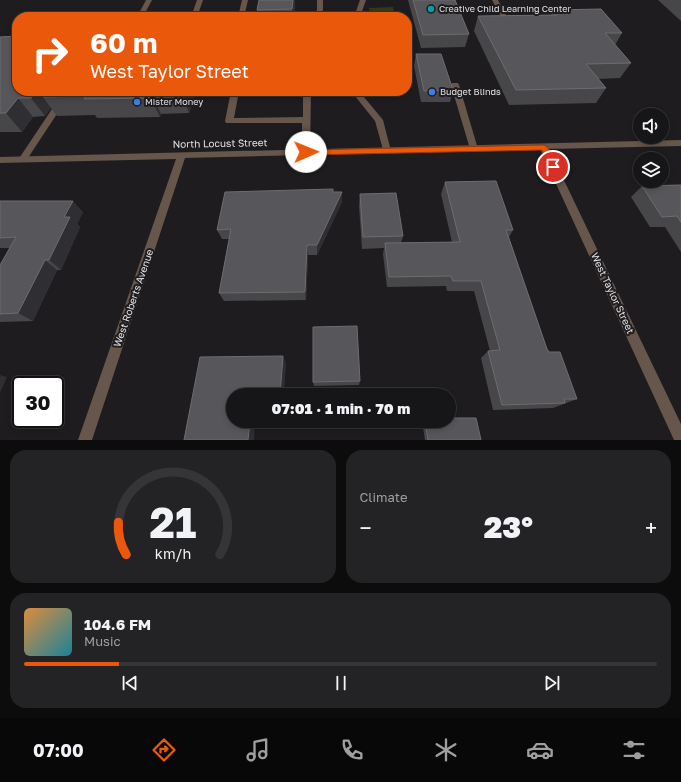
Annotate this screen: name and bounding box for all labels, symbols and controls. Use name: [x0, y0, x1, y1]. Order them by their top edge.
place label: Creative Child Learning Center: [439, 3, 571, 14]
marker: Creative Child Learning Center: [426, 4, 436, 14]
text: 60 m: [90, 26, 157, 59]
icon: right: [24, 28, 76, 80]
text: West Taylor Street: [90, 60, 249, 82]
place label: Budget Blinds: [440, 86, 501, 97]
marker: Budget Blinds: [427, 87, 437, 97]
place label: Mister Money: [145, 96, 203, 107]
marker: Mister Money: [132, 97, 142, 107]
map controls: [633, 108, 669, 188]
button: sound: [633, 108, 669, 144]
position arrow: [285, 131, 327, 173]
street label: North Locust Street: [172, 136, 268, 150]
pin: [536, 150, 570, 184]
button: layers: [633, 152, 669, 188]
icon: arrive: [542, 156, 564, 178]
street label: West Roberts Avenue: [111, 247, 155, 348]
street label: West Taylor Street: [589, 250, 637, 336]
speed limit sign: 30: [12, 376, 64, 428]
text: 07:01 · 1 min · 70 m: [272, 399, 410, 417]
text: Climate: [360, 489, 407, 505]
text: 21: [149, 496, 196, 546]
text: 23°: [484, 509, 533, 545]
text: −: [360, 514, 372, 541]
text: +: [645, 514, 657, 541]
text: km/h: [155, 544, 191, 561]
text: 104.6 FM: [84, 615, 151, 633]
text: Music: [84, 633, 121, 649]
icon: previous: [119, 672, 141, 694]
icon: pause: [330, 672, 352, 694]
icon: next: [541, 672, 563, 694]
icon: directions: [150, 736, 178, 764]
icon: music: [244, 736, 272, 764]
icon: phone: [338, 736, 366, 764]
icon: climate: [432, 736, 460, 764]
icon: car: [526, 736, 554, 764]
icon: filters: [620, 736, 648, 764]
text: 07:00: [33, 739, 84, 761]

